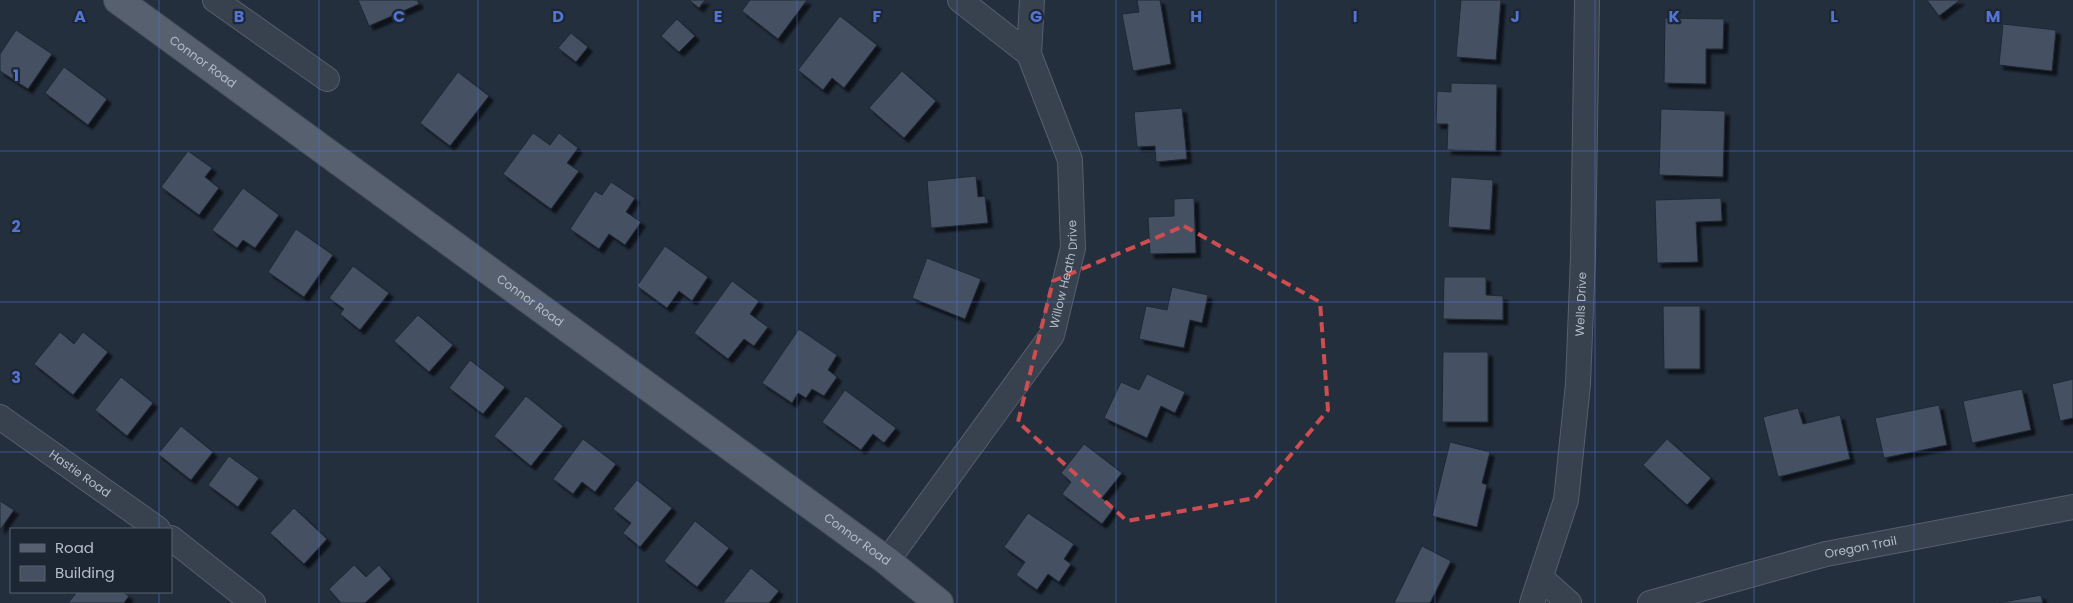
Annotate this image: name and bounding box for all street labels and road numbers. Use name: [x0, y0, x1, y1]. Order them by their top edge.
street label: Connor Road: [166, 31, 240, 92]
street label: Willow Heath Drive: [1045, 220, 1081, 330]
street label: Connor Road: [493, 270, 567, 330]
street label: Wells Drive: [1571, 271, 1590, 337]
street label: Hastie Road: [46, 446, 114, 501]
street label: Connor Road: [821, 509, 894, 569]
street label: Oregon Trail: [1823, 532, 1898, 562]

